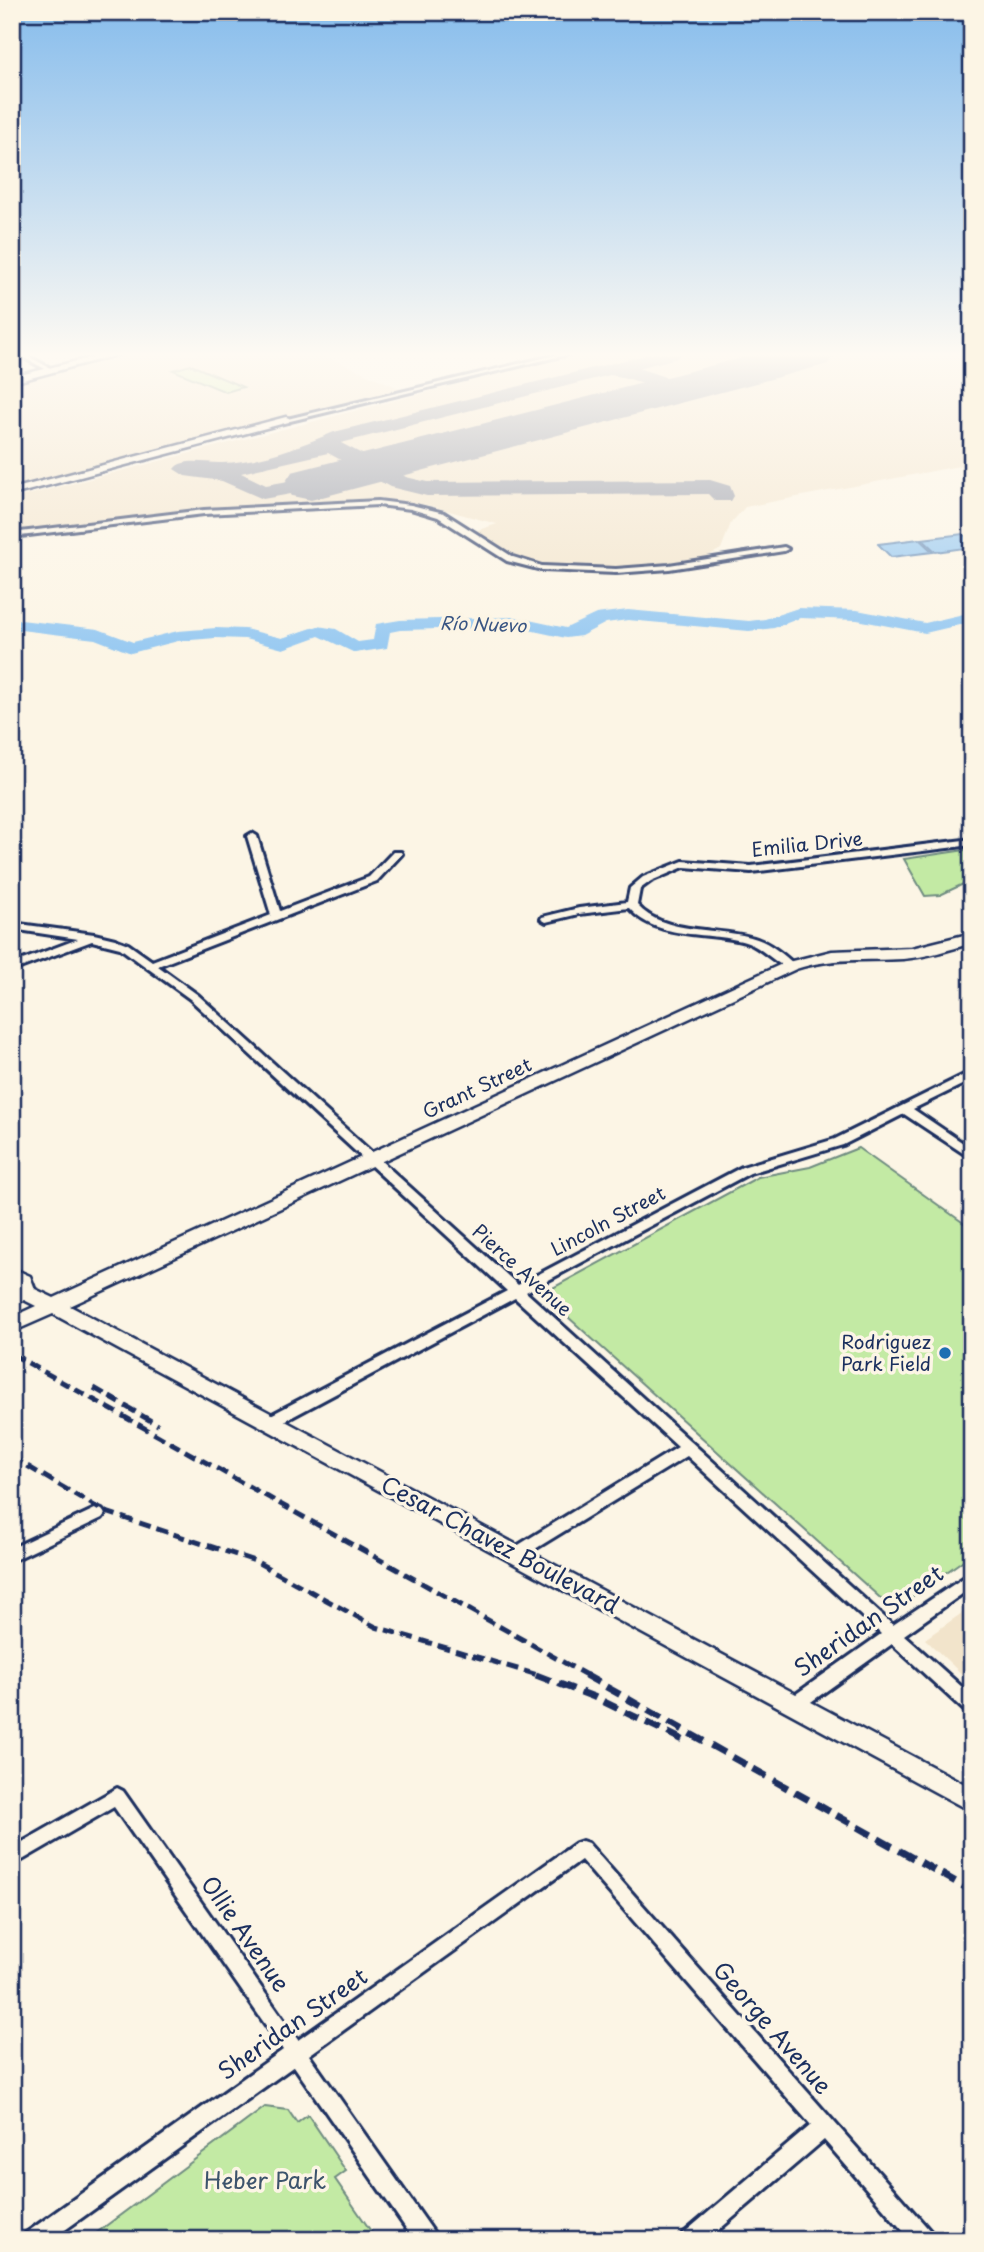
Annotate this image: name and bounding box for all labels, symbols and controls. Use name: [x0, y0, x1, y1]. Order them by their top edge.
water label: Río Nuevo: [439, 609, 528, 639]
street label: Emilia Drive: [750, 823, 864, 863]
street label: Grant Street: [417, 1049, 536, 1125]
street label: Lincoln Street: [545, 1178, 670, 1262]
street label: Pierce Avenue: [467, 1217, 579, 1322]
place label: Rodriguez Park Field: [841, 1327, 931, 1377]
marker: Rodriguez Park Field: [937, 1345, 953, 1361]
street label: Cesar Chavez Boulevard: [375, 1466, 626, 1621]
street label: Sheridan Street: [786, 1555, 950, 1684]
street label: Ollie Avenue: [193, 1868, 299, 1998]
street label: George Avenue: [705, 1953, 841, 2101]
street label: Sheridan Street: [210, 1958, 374, 2087]
park label: Heber Park: [204, 2162, 326, 2197]

